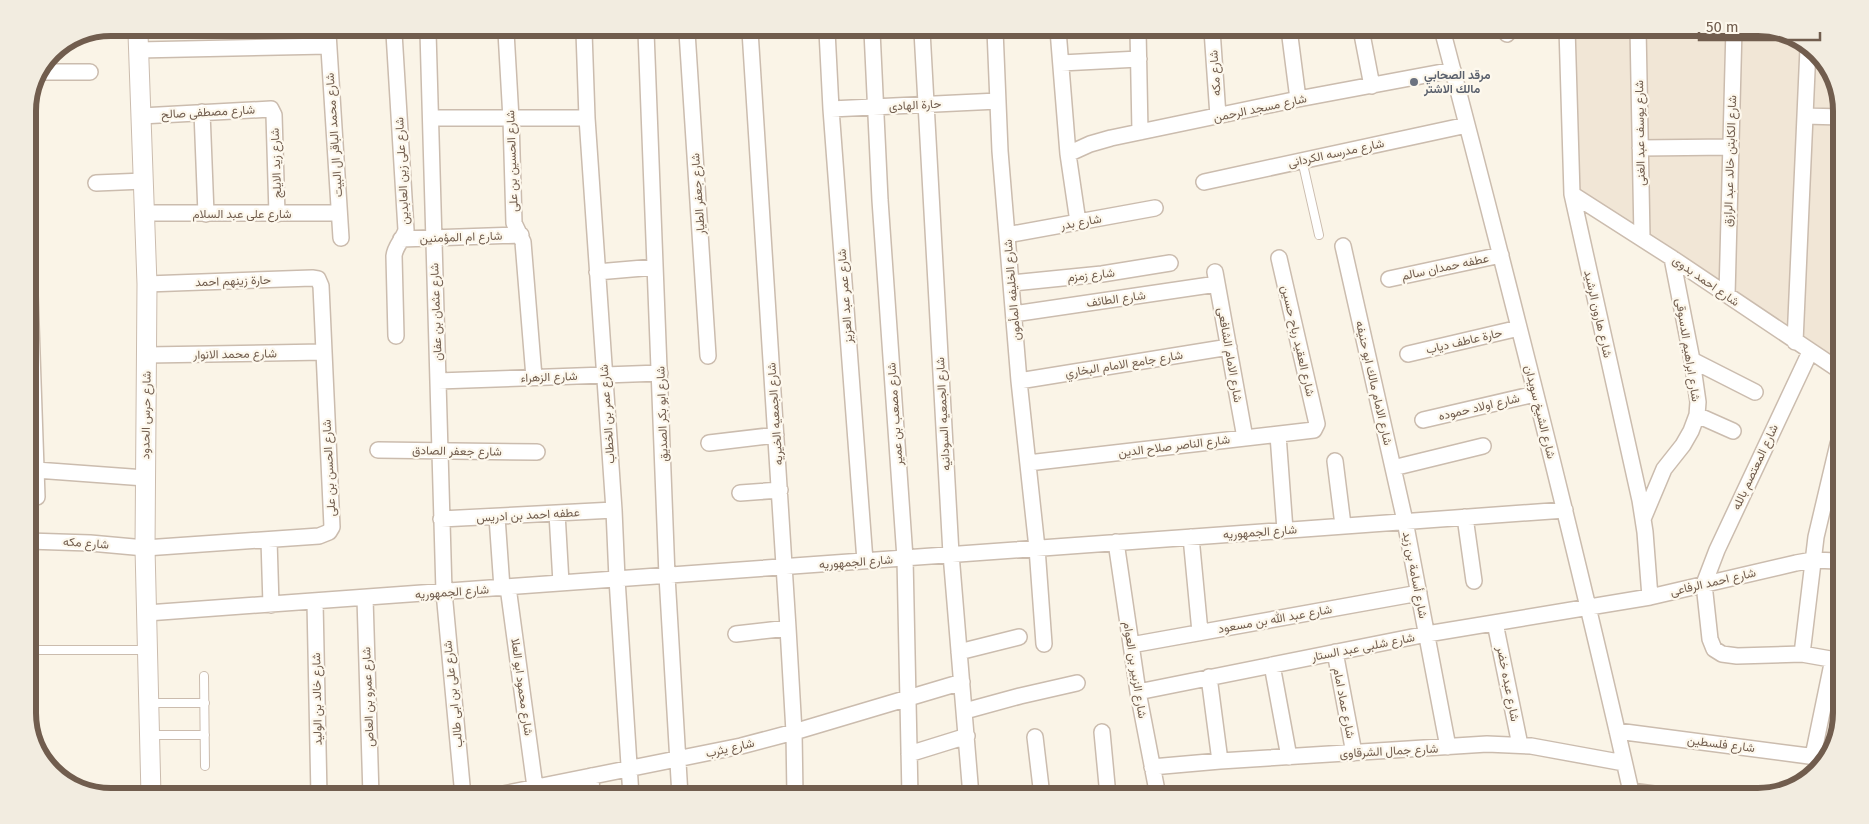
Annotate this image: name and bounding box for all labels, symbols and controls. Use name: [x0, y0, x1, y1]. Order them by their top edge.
scale bar: [1699, 10, 1820, 42]
text: 50 m: [1706, 18, 1739, 36]
street label: شارع مكه: [1206, 49, 1226, 96]
place label: مرقد الصحابي مالك الاشتر: [1423, 68, 1491, 97]
street label: شارع محمد الباقر ال البيت: [323, 72, 347, 198]
marker: مرقد الصحابي مالك الاشتر: [1408, 76, 1420, 88]
street label: شارع يوسف عبد الغنى: [1632, 80, 1650, 186]
street label: شارع مسجد الرحمن: [1212, 91, 1308, 127]
street label: شارع الكابتن خالد عبد الرازق: [1721, 95, 1741, 227]
street label: حارة الهادى: [888, 97, 942, 114]
street label: شارع مصطفى صالح: [161, 103, 255, 123]
street label: شارع الحسين بن على: [503, 110, 523, 212]
street label: شارع على زين العابدين: [392, 117, 414, 225]
street label: شارع زيد الايلج: [268, 128, 286, 198]
street label: شارع مدرسه الكردانى: [1287, 136, 1386, 172]
street label: شارع جعفر الطيار: [688, 152, 710, 236]
street label: شارع على عبد السلام: [192, 207, 292, 223]
street label: شارع بدر: [1058, 212, 1103, 235]
street label: شارع ام المؤمنين: [419, 229, 503, 247]
street label: شارع الخليفه المأمون: [1001, 239, 1025, 341]
street label: شارع عمر عبد العزيز: [835, 248, 857, 345]
street label: عطفه حمدان سالم: [1400, 251, 1490, 284]
street label: شارع احمد بدوى: [1669, 253, 1742, 311]
street label: شارع عثمان بن عفان: [427, 263, 447, 361]
street label: شارع زمزم: [1067, 266, 1116, 286]
street label: شارع هارون الرشيد: [1579, 269, 1615, 360]
street label: حارة زينهم احمد: [195, 273, 271, 290]
street label: شارع العقيد رباح حسين: [1276, 284, 1318, 398]
street label: شارع الطائف: [1086, 288, 1147, 312]
street label: شارع ابراهيم الدسوقى: [1671, 297, 1703, 403]
street label: شارع الامام الشافعى: [1213, 306, 1245, 404]
street label: شارع الامام مالك ابو حنيفه: [1351, 319, 1395, 447]
street label: حارة عاطف دياب: [1425, 325, 1504, 358]
street label: شارع محمد الانوار: [192, 346, 277, 364]
street label: شارع جامع الامام البخاري: [1064, 348, 1184, 383]
street label: شارع الجمعيه السودانيه: [933, 357, 955, 471]
street label: شارع الجمعيه الخيريه: [764, 362, 788, 466]
street label: شارع مصعب بن عمير: [884, 362, 908, 467]
street label: شارع عمر بن الخطاب: [597, 364, 619, 464]
street label: شارع الشيخ سويدان: [1520, 364, 1558, 461]
street label: شارع ابو بكر الصديق: [653, 366, 673, 462]
street label: شارع الزهراء: [520, 369, 578, 387]
street label: شارع حرس الحدود: [138, 371, 156, 459]
street label: شارع اولاد حموده: [1437, 391, 1521, 425]
street label: شارع الحسن بن على: [319, 419, 341, 517]
street label: شارع المعتصم بالله: [1729, 422, 1783, 513]
street label: شارع الناصر صلاح الدين: [1117, 432, 1231, 462]
street label: شارع جعفر الصادق: [412, 443, 502, 461]
street label: عطفه احمد بن ادريس: [476, 505, 580, 526]
street label: شارع الجمهوريه: [1223, 522, 1298, 544]
street label: شارع أسامة بن زيد: [1398, 530, 1430, 620]
street label: شارع مكه: [62, 534, 109, 554]
street label: شارع الجمهوريه: [819, 552, 894, 574]
street label: شارع احمد الرفاعى: [1669, 565, 1758, 601]
street label: شارع الجمهوريه: [415, 582, 490, 604]
street label: شارع عبد الله بن مسعود: [1217, 602, 1333, 638]
street label: شارع الزبير بن العوام: [1118, 621, 1150, 720]
street label: شارع شلبى عبد الستار: [1309, 630, 1416, 666]
street label: شارع محمود ابو العلا: [506, 637, 536, 737]
street label: شارع على بن ابى طالب: [440, 640, 468, 748]
street label: شارع عبده خضر: [1492, 644, 1522, 723]
street label: شارع عمرو بن العاص: [359, 647, 379, 747]
street label: شارع خالد بن الوليد: [309, 653, 327, 745]
street label: شارع عماد امام: [1328, 666, 1358, 740]
street label: شارع فلسطين: [1686, 733, 1756, 757]
street label: شارع يثرب: [704, 736, 756, 762]
street label: شارع جمال الشرقاوى: [1339, 741, 1439, 763]

